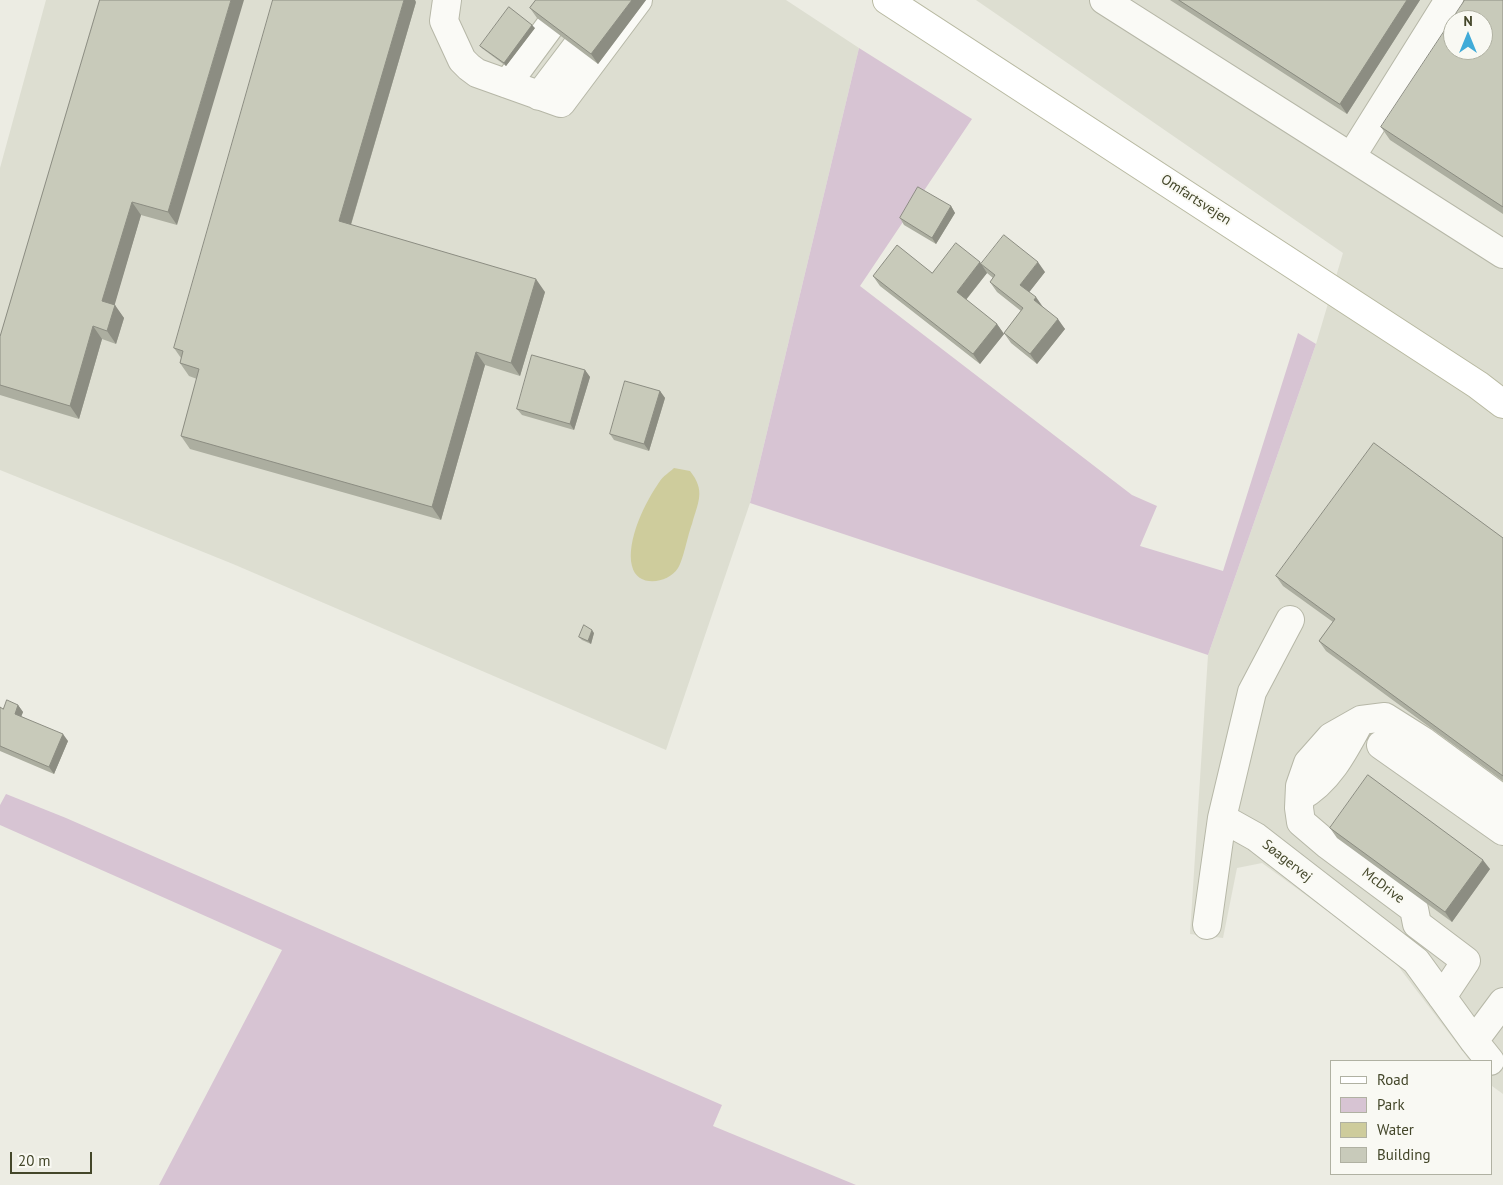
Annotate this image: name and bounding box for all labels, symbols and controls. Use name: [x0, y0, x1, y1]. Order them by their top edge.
north arrow: [1443, 10, 1493, 60]
text: N: [1463, 12, 1473, 30]
street label: Omfartsvejen: [1158, 171, 1234, 229]
street label: Søagervej: [1259, 836, 1315, 886]
street label: McDrive: [1358, 865, 1408, 907]
legend: [1330, 1060, 1493, 1175]
text: Road: [1377, 1070, 1409, 1089]
text: Park: [1377, 1095, 1405, 1114]
text: Water: [1377, 1120, 1414, 1139]
scale bar: [12, 1142, 95, 1174]
text: Building: [1377, 1145, 1431, 1164]
text: 20 m: [18, 1151, 51, 1170]

